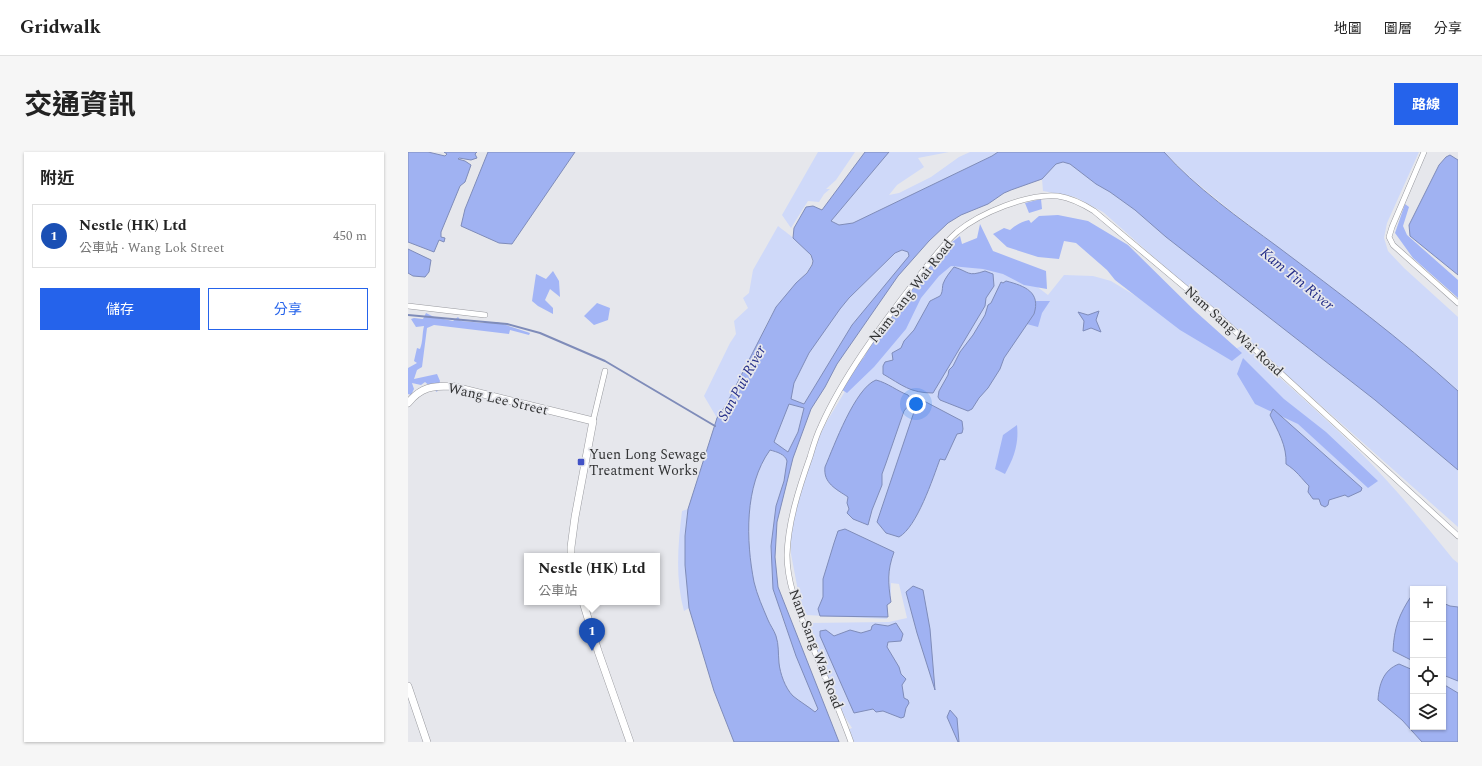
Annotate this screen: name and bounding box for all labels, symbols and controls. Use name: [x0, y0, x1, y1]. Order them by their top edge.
text: Gridwalk: [20, 13, 101, 42]
text: 地圖: [1334, 18, 1362, 39]
text: 圖層: [1384, 18, 1412, 39]
text: 分享: [1434, 18, 1462, 39]
button: 路線: [1394, 83, 1458, 125]
text: 交通資訊: [24, 84, 136, 127]
text: 附近: [40, 166, 74, 192]
text: Nestle (HK) Ltd: [79, 214, 187, 237]
text: 1: [50, 226, 58, 246]
text: 450 m: [333, 226, 367, 246]
street label: Nam Sang Wai Road: [864, 234, 958, 347]
text: 公車站 · Wang Lok Street: [79, 238, 224, 258]
water label: Kam Tin River: [1255, 242, 1340, 317]
street label: Nam Sang Wai Road: [1180, 281, 1288, 381]
button: 儲存: [40, 288, 200, 330]
button: 分享: [208, 288, 368, 330]
water label: San Pui River: [712, 340, 773, 425]
street label: Wang Lee Street: [446, 377, 550, 421]
your location: [906, 394, 926, 414]
place label: Yuen Long Sewage Treatment Works: [589, 444, 707, 481]
marker: Yuen Long Sewage Treatment Works: [576, 457, 586, 467]
popup: [524, 553, 660, 605]
text: Nestle (HK) Ltd: [538, 557, 646, 580]
text: 公車站: [538, 581, 577, 601]
street label: Nam Sang Wai Road: [783, 586, 849, 712]
map controls: [1410, 586, 1446, 730]
button: +: [1410, 586, 1446, 622]
pin: 1: [579, 618, 605, 651]
button: −: [1410, 622, 1446, 658]
button: locate: [1410, 658, 1446, 694]
button: layers: [1410, 694, 1446, 730]

